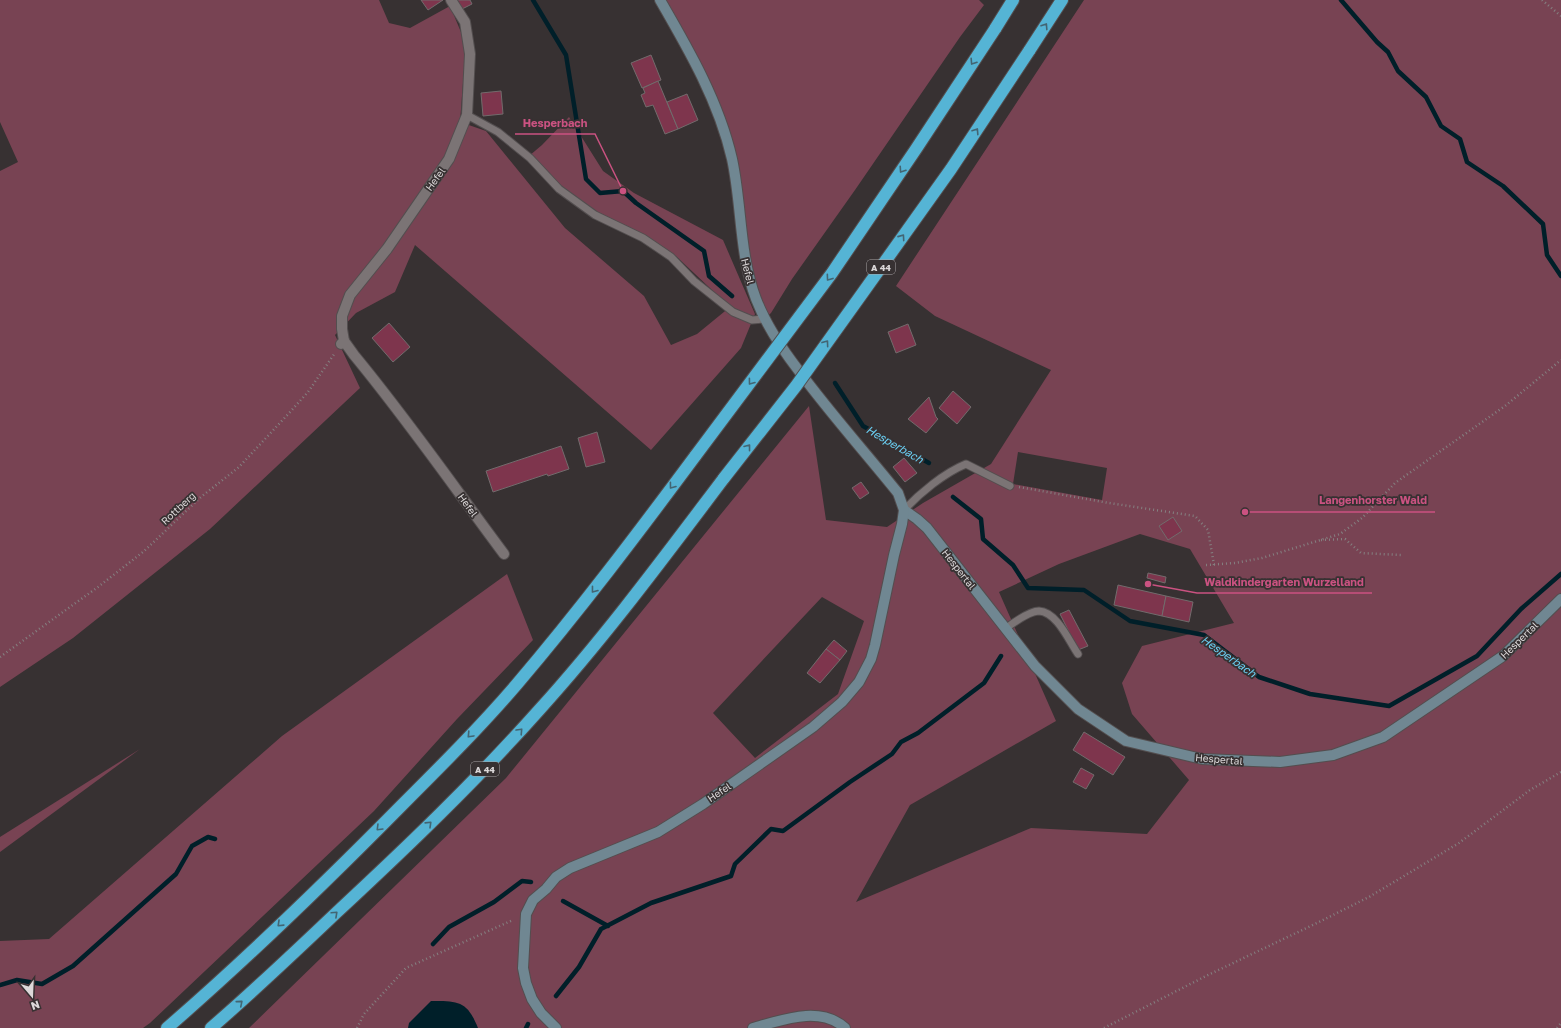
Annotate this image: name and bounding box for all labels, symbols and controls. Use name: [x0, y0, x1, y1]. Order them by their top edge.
one-way arrow: [1041, 23, 1048, 30]
one-way arrow: [971, 57, 978, 64]
callout: Hesperbach: [515, 111, 595, 134]
text: Hesperbach: [523, 116, 588, 129]
one-way arrow: [971, 128, 979, 135]
street label: Hefel: [423, 165, 447, 193]
one-way arrow: [899, 166, 907, 173]
one-way arrow: [897, 235, 904, 242]
street label: Hefel: [739, 257, 757, 285]
road number: A 44: [867, 260, 895, 274]
one-way arrow: [827, 273, 834, 280]
one-way arrow: [821, 340, 829, 347]
one-way arrow: [749, 378, 756, 385]
water label: Hesperbach: [864, 422, 927, 467]
one-way arrow: [743, 444, 751, 451]
one-way arrow: [670, 482, 677, 489]
street label: Rottberg: [158, 489, 198, 527]
callout: Langenhorster Wald: [1311, 489, 1435, 512]
street label: Hefel: [456, 491, 480, 519]
text: Langenhorster Wald: [1319, 493, 1427, 506]
street label: Hespertal: [940, 547, 978, 591]
callout: Waldkindergarten Wurzelland: [1197, 570, 1372, 593]
text: Waldkindergarten Wurzelland: [1204, 575, 1364, 588]
one-way arrow: [591, 585, 598, 592]
street label: Hespertal: [1498, 619, 1540, 661]
water label: Hesperbach: [1199, 632, 1260, 681]
one-way arrow: [515, 728, 523, 736]
one-way arrow: [467, 730, 475, 738]
street label: Hespertal: [1195, 751, 1243, 767]
road number: A 44: [471, 762, 499, 776]
street label: Hefel: [705, 780, 733, 804]
one-way arrow: [424, 821, 432, 829]
one-way arrow: [376, 823, 384, 831]
one-way arrow: [330, 911, 338, 919]
one-way arrow: [277, 920, 285, 927]
north arrow: [12, 976, 52, 1016]
text: N: [29, 998, 41, 1013]
one-way arrow: [236, 1000, 243, 1007]

